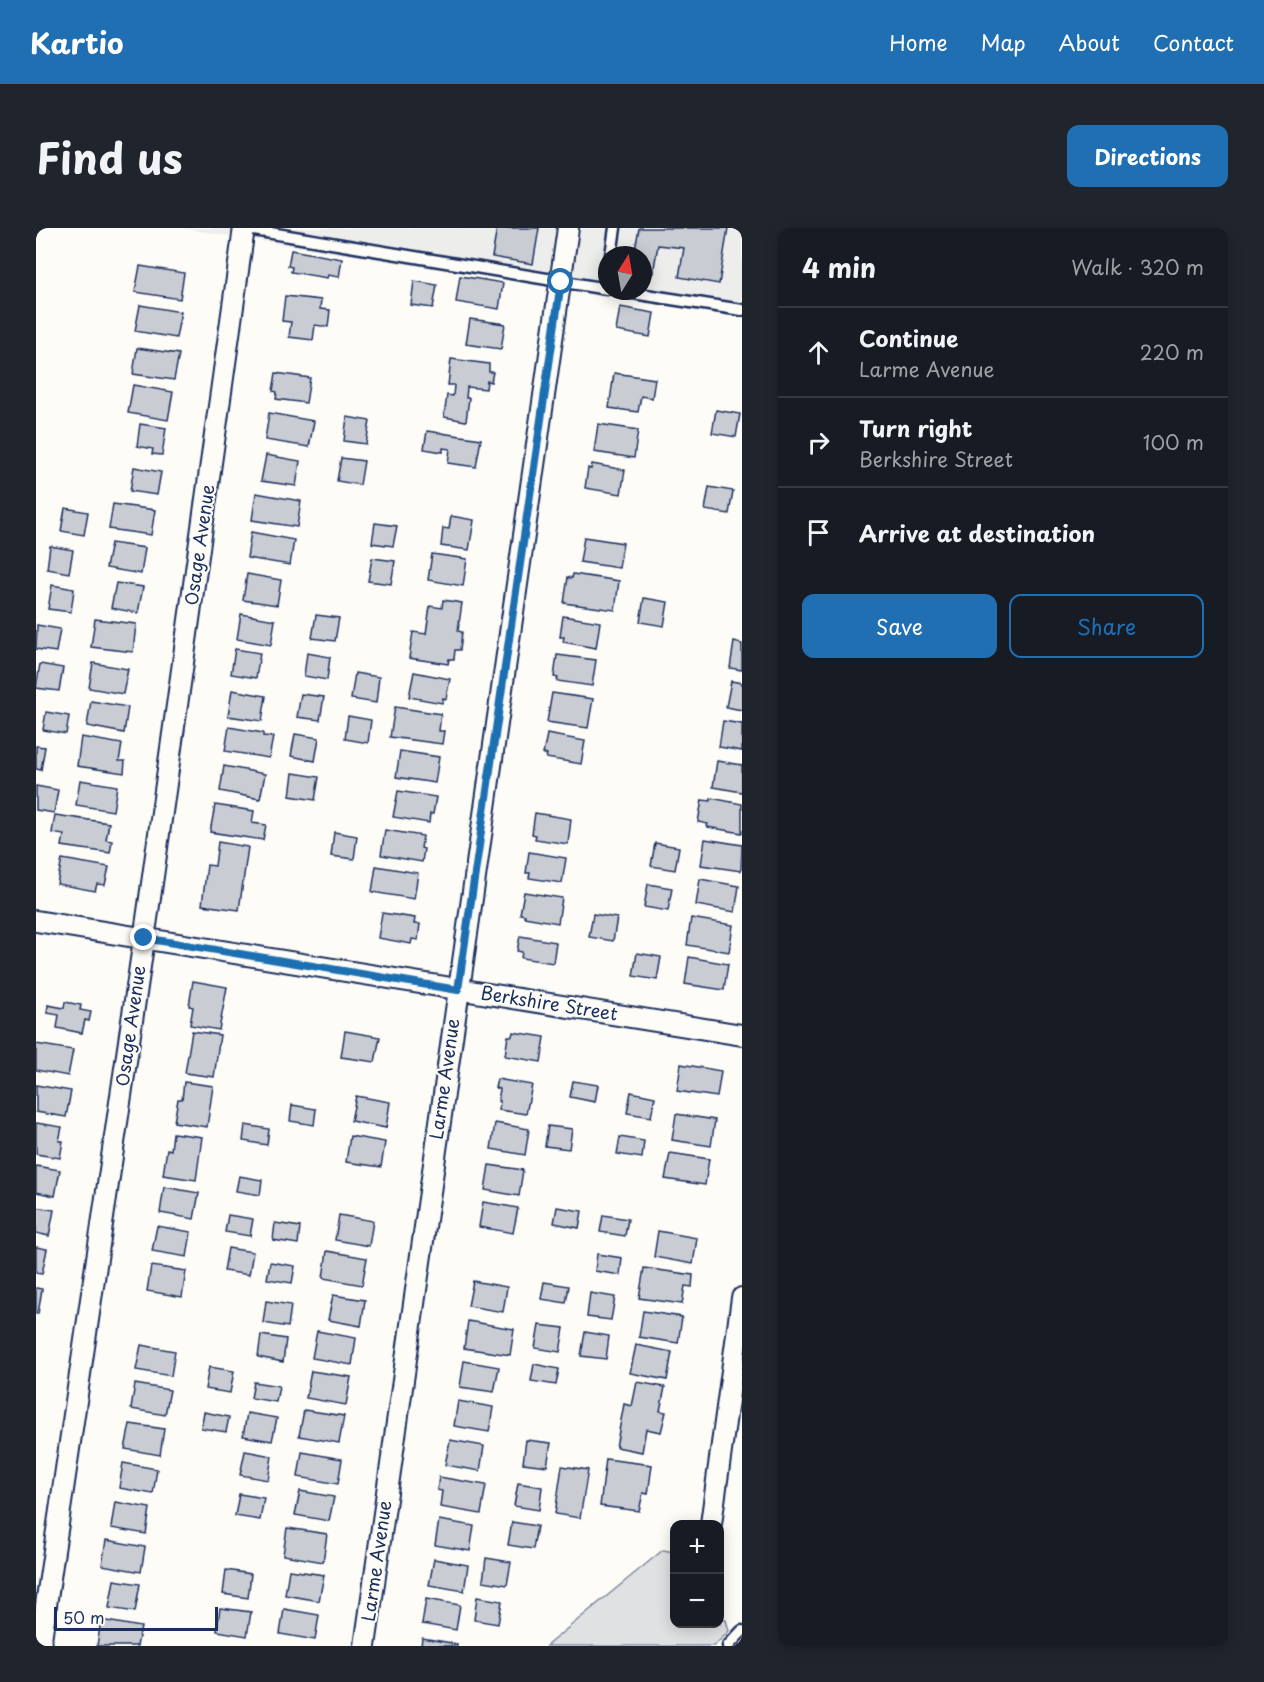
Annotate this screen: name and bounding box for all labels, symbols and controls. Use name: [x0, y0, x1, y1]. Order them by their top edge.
text: Kartio: [30, 21, 124, 64]
text: Home: [889, 26, 948, 58]
text: Map: [981, 26, 1026, 58]
text: About: [1059, 26, 1120, 58]
text: Contact: [1153, 26, 1234, 58]
text: Find us: [36, 125, 183, 188]
button: Directions: [1067, 125, 1228, 187]
north arrow: [598, 246, 652, 300]
text: 4 min: [802, 248, 876, 287]
text: Walk · 320 m: [1071, 252, 1204, 282]
route start: [547, 268, 573, 294]
text: Continue: [859, 321, 958, 354]
icon: ahead: [802, 336, 835, 369]
text: 220 m: [1140, 337, 1204, 367]
text: Larme Avenue: [859, 354, 994, 384]
text: Turn right: [859, 411, 972, 444]
icon: right: [802, 426, 835, 459]
text: 100 m: [1143, 427, 1204, 457]
text: Berkshire Street: [859, 444, 1013, 474]
street label: Osage Avenue: [177, 482, 220, 607]
icon: arrive: [802, 516, 835, 549]
text: Arrive at destination: [859, 516, 1095, 549]
button: Save: [802, 594, 997, 658]
button: Share: [1009, 594, 1204, 658]
route end: [130, 924, 156, 950]
street label: Osage Avenue: [108, 963, 151, 1088]
street label: Berkshire Street: [479, 978, 620, 1027]
street label: Larme Avenue: [422, 1016, 465, 1141]
street label: Larme Avenue: [354, 1498, 397, 1623]
map controls: [670, 1520, 724, 1628]
button: +: [670, 1520, 724, 1574]
button: −: [670, 1574, 724, 1628]
scale bar: [54, 1604, 218, 1632]
text: 50 m: [63, 1605, 104, 1629]

